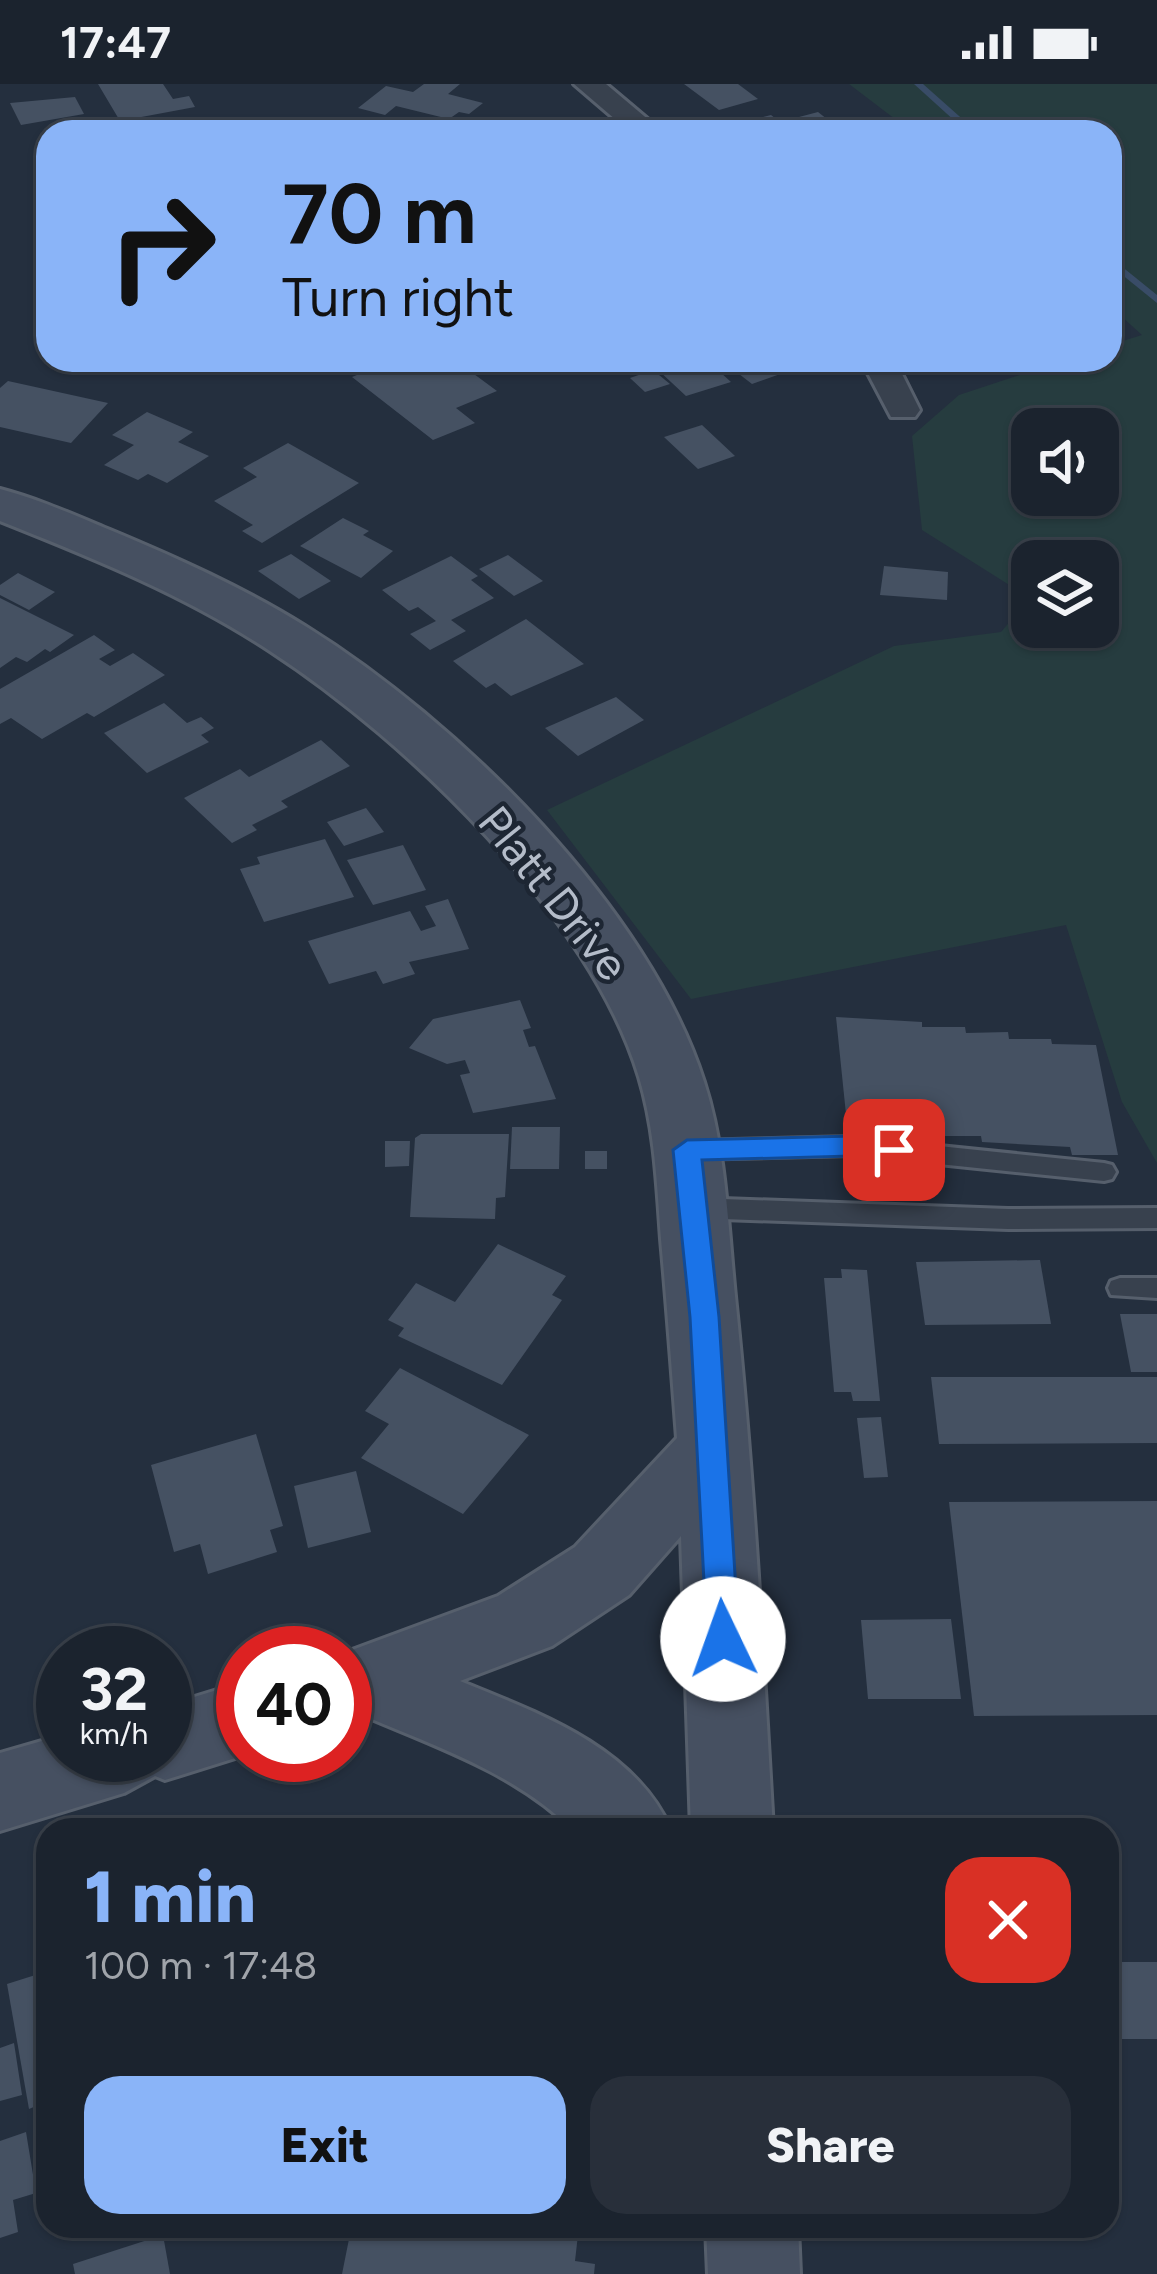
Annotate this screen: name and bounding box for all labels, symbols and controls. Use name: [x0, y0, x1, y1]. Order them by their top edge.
text: 17:47: [60, 15, 171, 69]
text: 70 m: [282, 163, 476, 264]
icon: right: [84, 168, 240, 324]
text: Turn right: [282, 265, 514, 330]
map controls: [1011, 408, 1119, 648]
button: sound: [1011, 408, 1119, 516]
button: layers: [1011, 540, 1119, 648]
street label: Platt Drive: [468, 795, 640, 991]
pin: [843, 1099, 945, 1201]
icon: arrive: [861, 1117, 927, 1183]
position arrow: [660, 1576, 786, 1702]
speed limit sign: 40: [216, 1626, 372, 1782]
text: 32: [80, 1653, 148, 1725]
text: km/h: [80, 1715, 148, 1752]
text: 1 min: [84, 1854, 256, 1940]
button: close: [945, 1857, 1071, 1983]
text: 100 m · 17:48: [84, 1942, 317, 1989]
button: Exit: [84, 2076, 566, 2214]
button: Share: [590, 2076, 1071, 2214]

